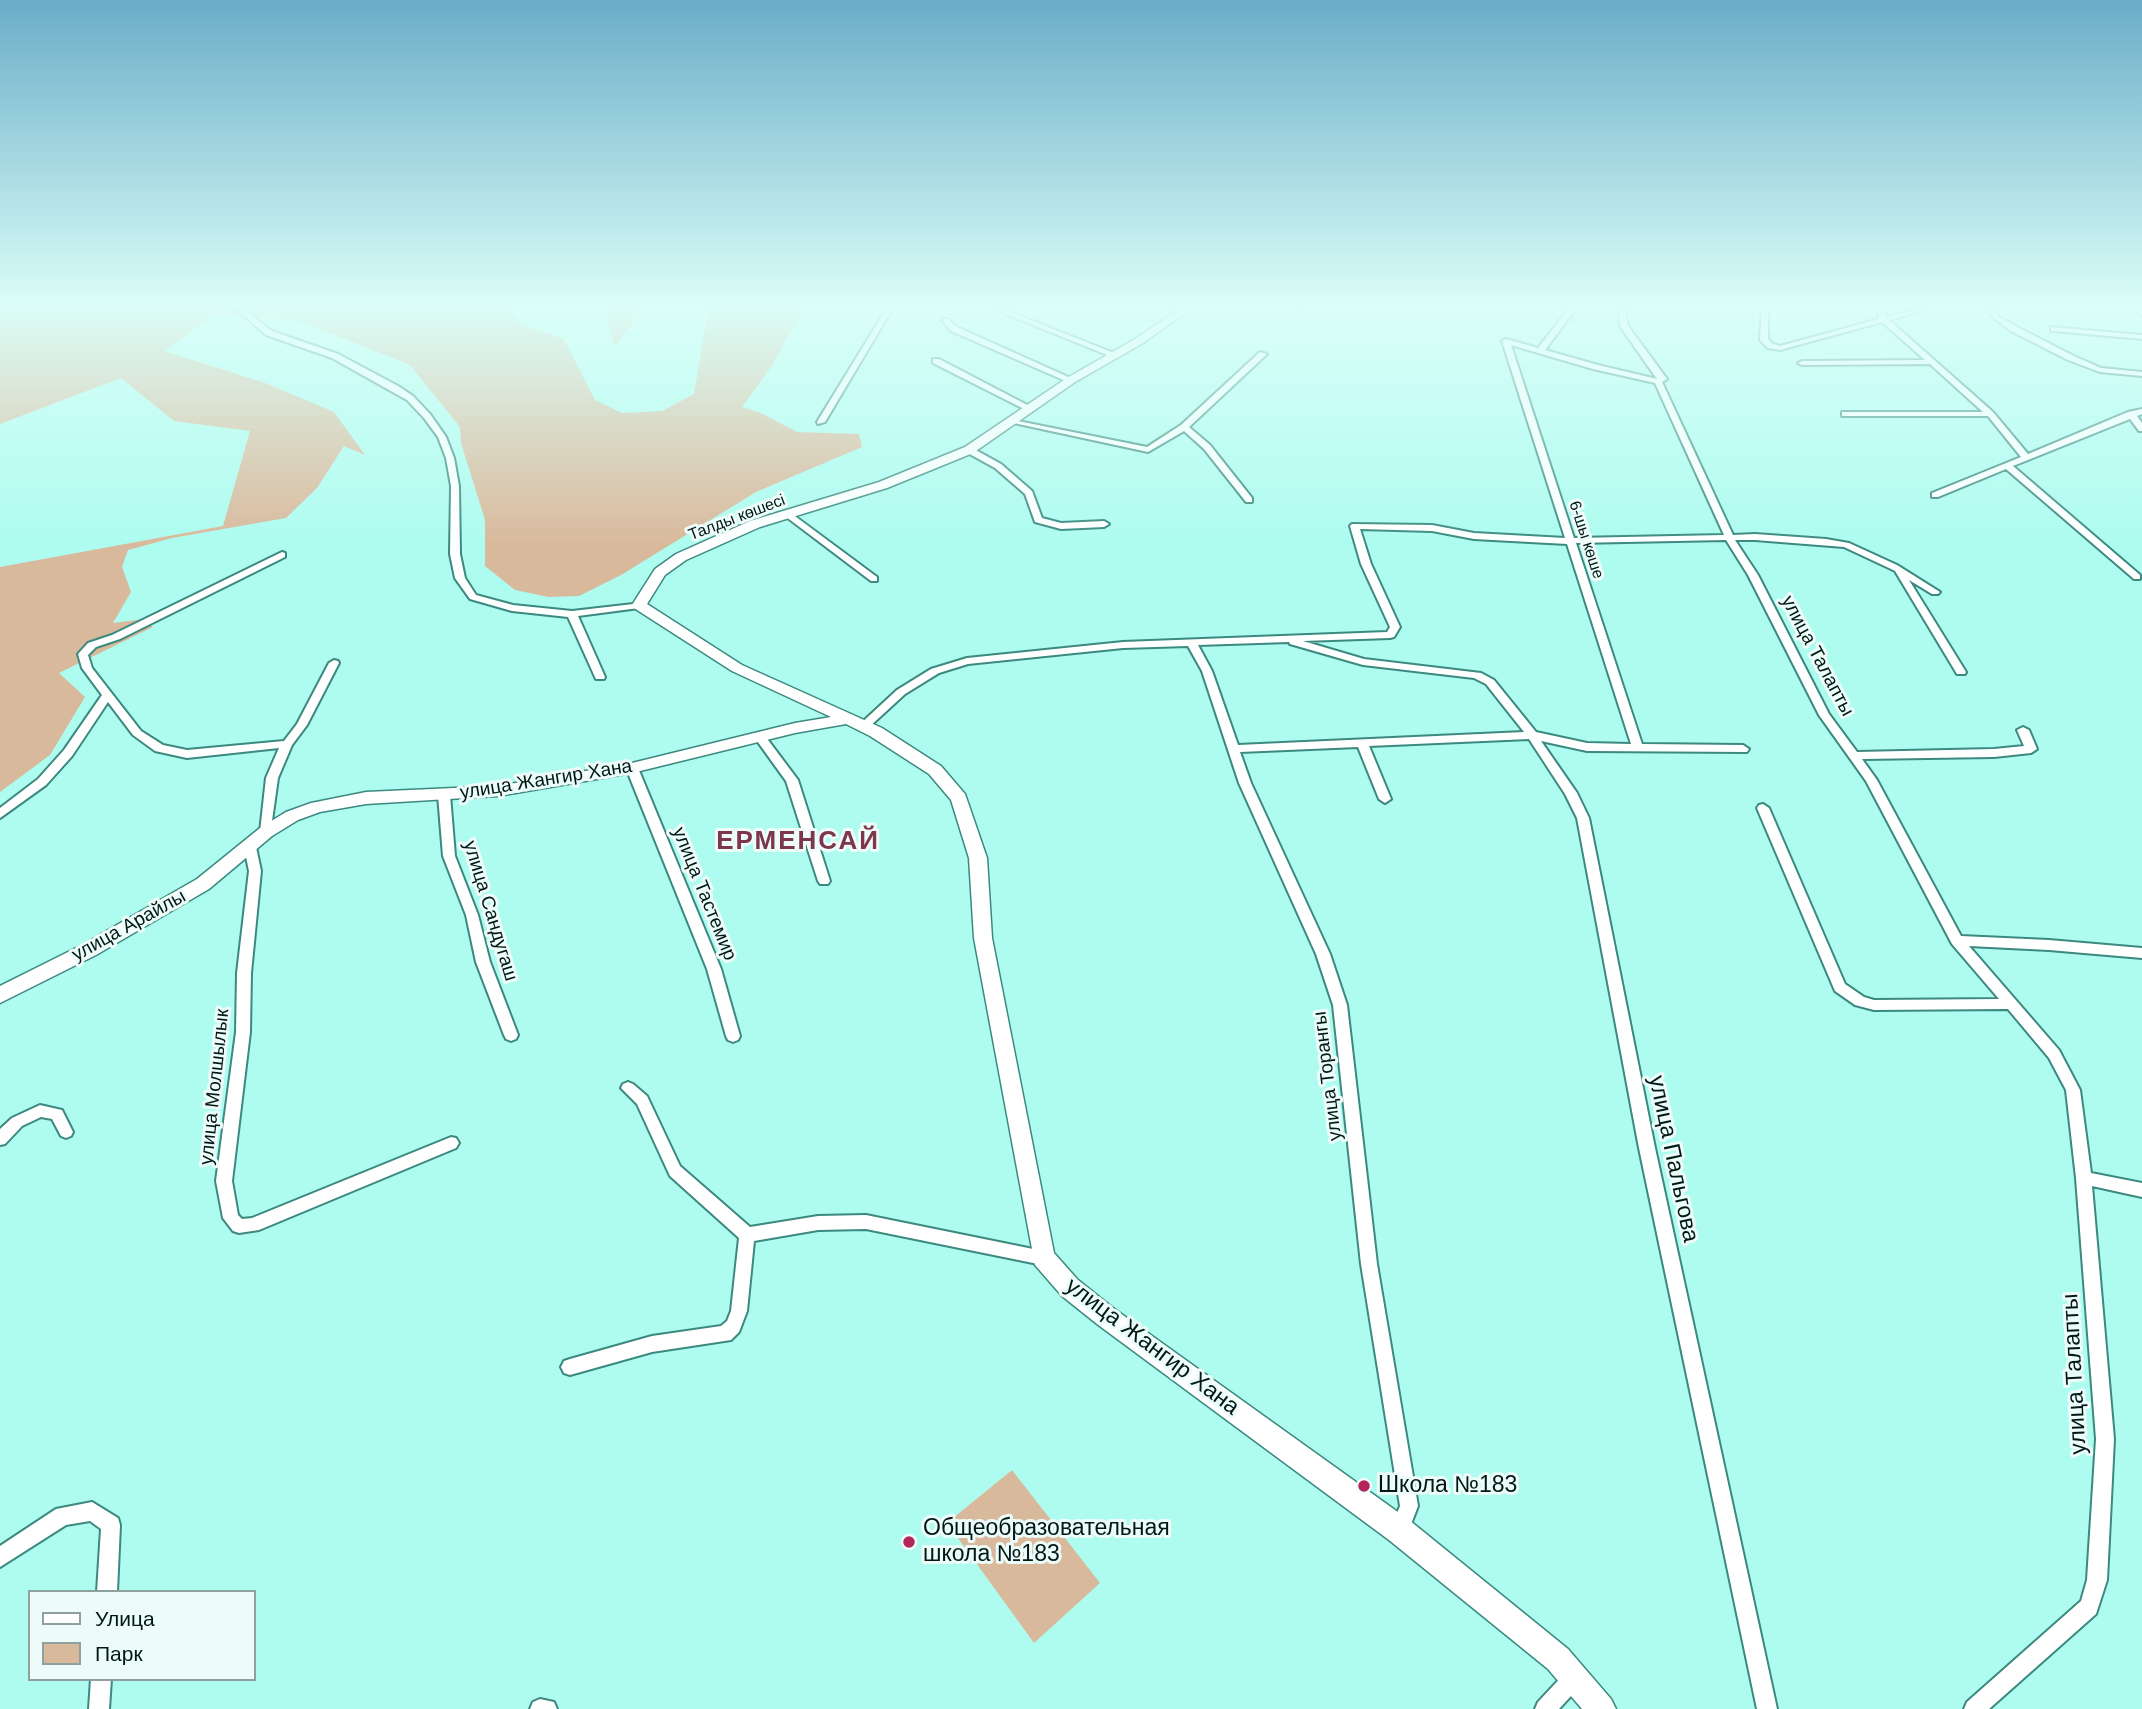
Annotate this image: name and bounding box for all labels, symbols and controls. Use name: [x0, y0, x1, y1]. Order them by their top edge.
street label: Талды көшесі: [686, 491, 788, 545]
street label: 6-шы көше: [1564, 499, 1608, 581]
street label: улица Талапты: [1776, 592, 1858, 720]
street label: улица Жангир Хана: [458, 755, 634, 805]
street label: улица Тастемир: [667, 824, 741, 964]
district label: ЕРМЕНСАЙ: [717, 826, 879, 858]
street label: улица Сандугаш: [458, 838, 522, 984]
street label: улица Арайлы: [68, 885, 190, 967]
street label: улица Молшылык: [195, 1008, 235, 1166]
street label: улица Торангы: [1309, 1010, 1347, 1142]
street label: улица Пальгова: [1642, 1073, 1704, 1245]
street label: улица Жангир Хана: [1060, 1273, 1244, 1421]
street label: улица Талапты: [2057, 1293, 2093, 1455]
place label: Школа №183: [1378, 1472, 1517, 1500]
marker: Школа №183: [1356, 1478, 1372, 1494]
place label: Общеобразовательная школа №183: [923, 1515, 1170, 1569]
marker: Общеобразовательная школа №183: [901, 1534, 917, 1550]
legend: [28, 1590, 256, 1681]
text: Улица: [95, 1607, 155, 1630]
text: Парк: [95, 1642, 143, 1665]

